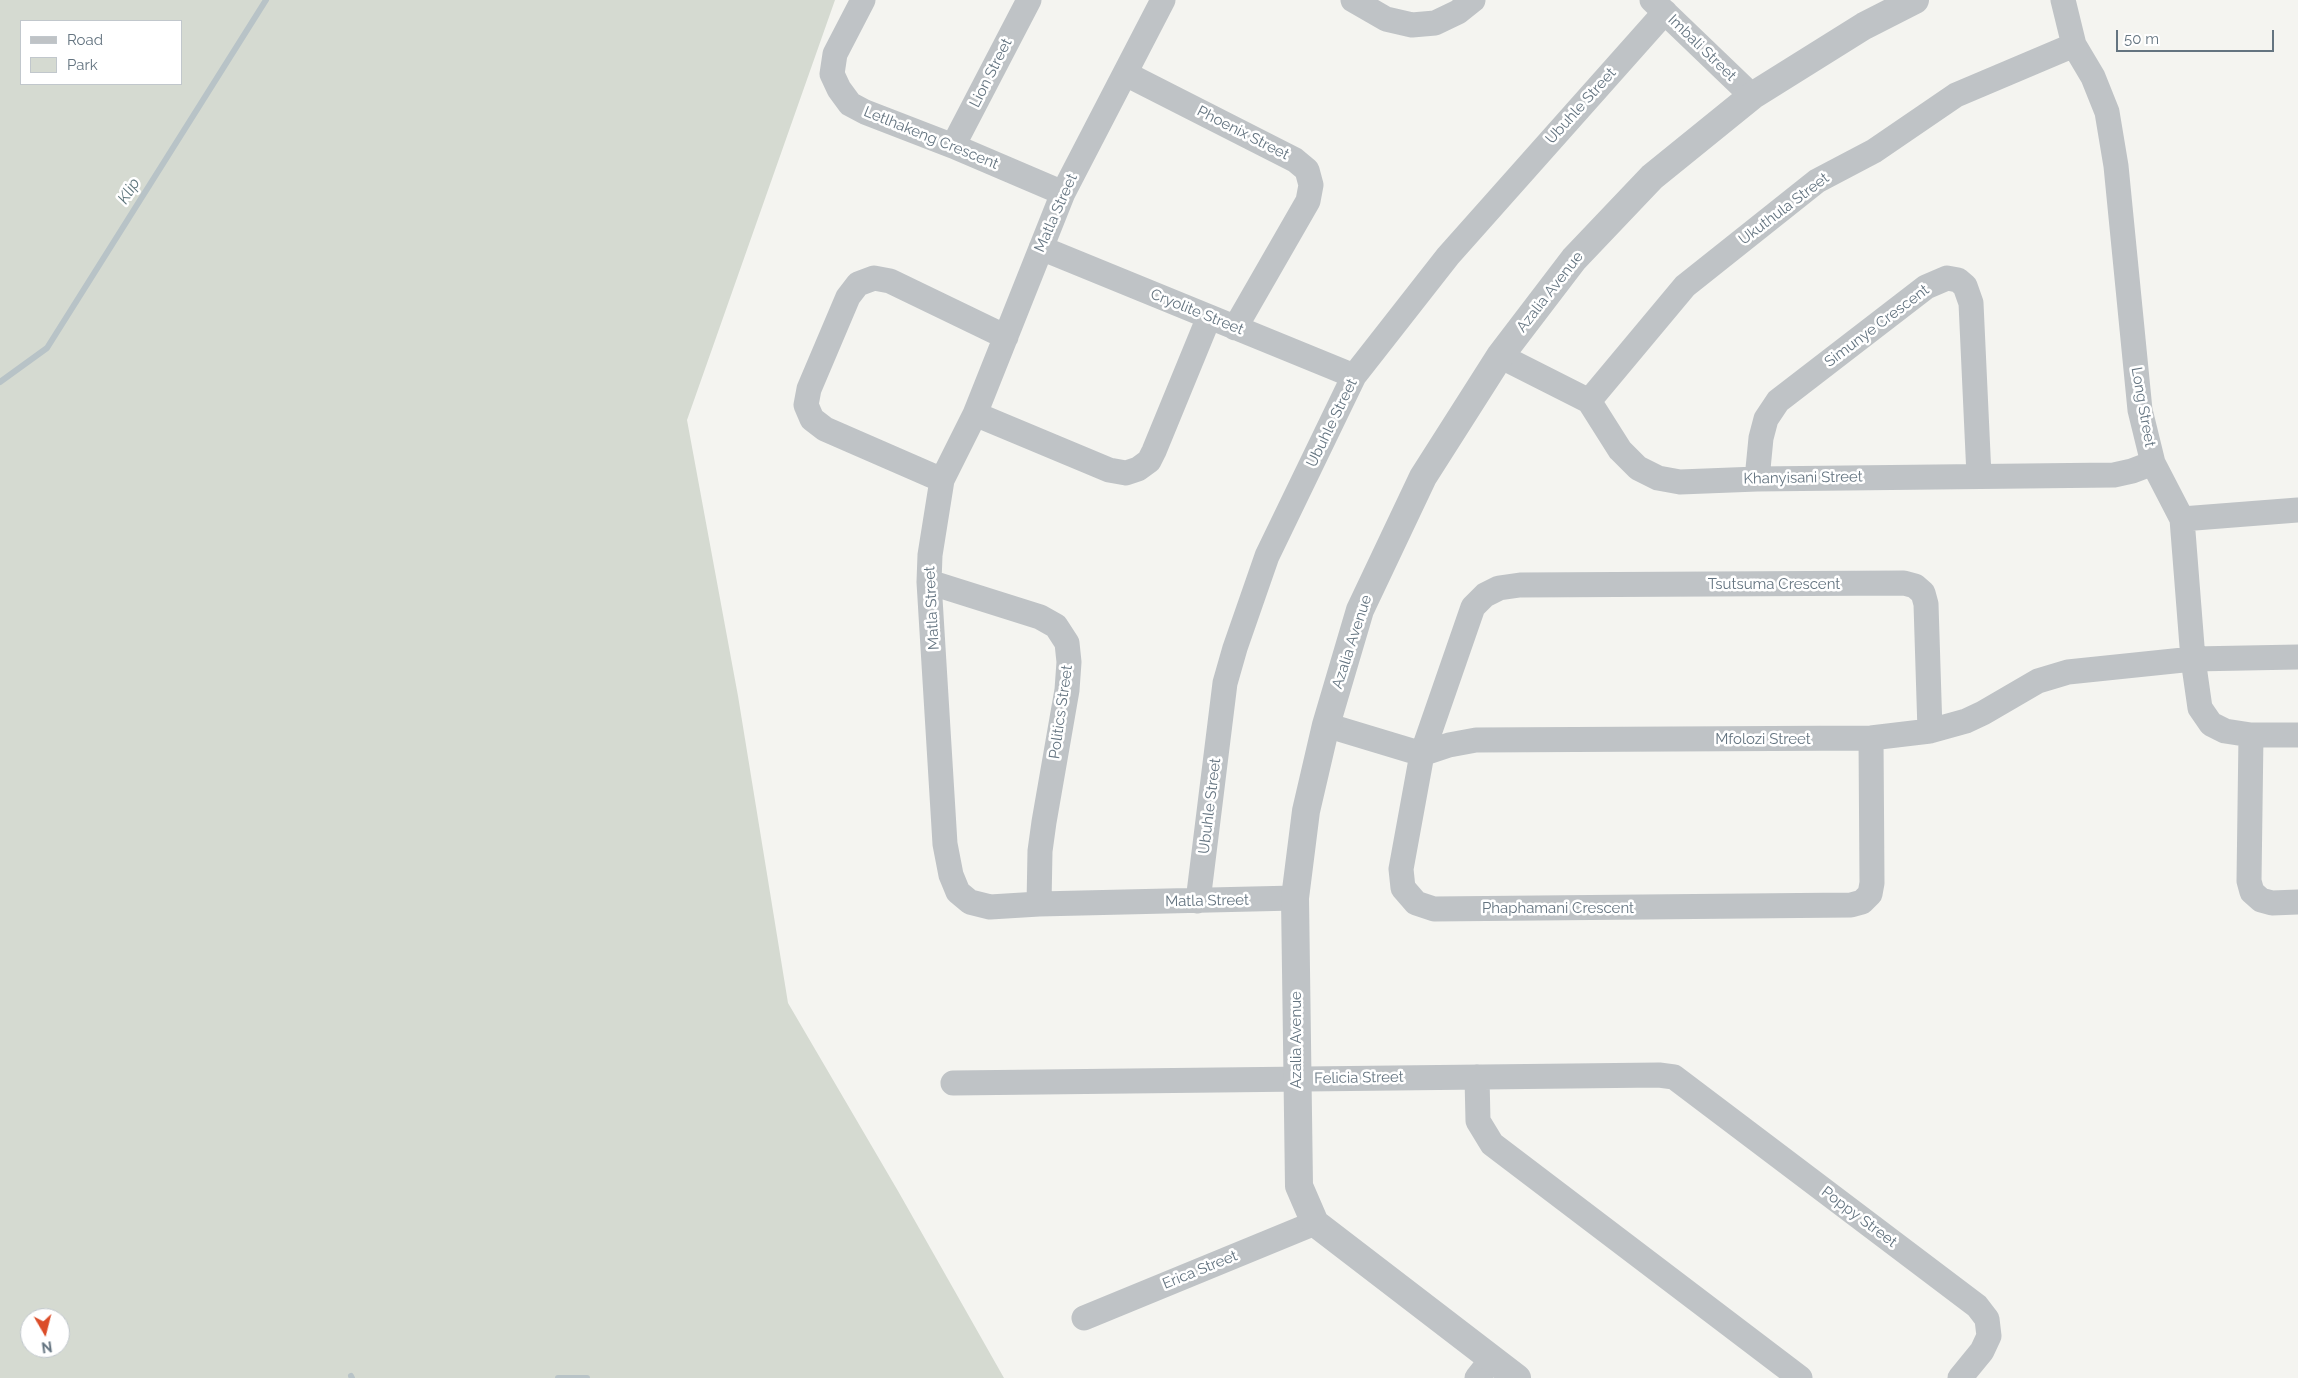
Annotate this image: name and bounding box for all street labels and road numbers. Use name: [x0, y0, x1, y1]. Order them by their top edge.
street label: Imbali Street: [1664, 11, 1740, 85]
street label: Lion Street: [966, 35, 1016, 111]
street label: Ubuhle Street: [1542, 64, 1620, 148]
street label: Phoenix Street: [1194, 102, 1292, 164]
street label: Letlhakeng Crescent: [861, 103, 1001, 173]
street label: Ukuthula Street: [1735, 169, 1833, 249]
street label: Matla Street: [1031, 171, 1081, 255]
street label: Azalia Avenue: [1513, 248, 1587, 336]
street label: Simunye Crescent: [1821, 281, 1933, 371]
street label: Cryolite Street: [1148, 285, 1246, 339]
street label: Long Street: [2127, 366, 2159, 448]
street label: Ubuhle Street: [1303, 376, 1361, 470]
street label: Khanyisani Street: [1743, 468, 1863, 488]
street label: Matla Street: [921, 566, 943, 650]
street label: Tsutsuma Crescent: [1708, 575, 1840, 593]
street label: Azalia Avenue: [1328, 593, 1376, 691]
street label: Politics Street: [1046, 664, 1076, 760]
street label: Mfolozi Street: [1715, 730, 1811, 748]
street label: Ubuhle Street: [1195, 757, 1225, 855]
street label: Matla Street: [1165, 891, 1249, 911]
street label: Phaphamani Crescent: [1482, 899, 1634, 917]
street label: Azalia Avenue: [1287, 991, 1305, 1089]
street label: Felicia Street: [1314, 1068, 1404, 1088]
street label: Poppy Street: [1818, 1183, 1900, 1251]
street label: Erica Street: [1160, 1247, 1240, 1293]

